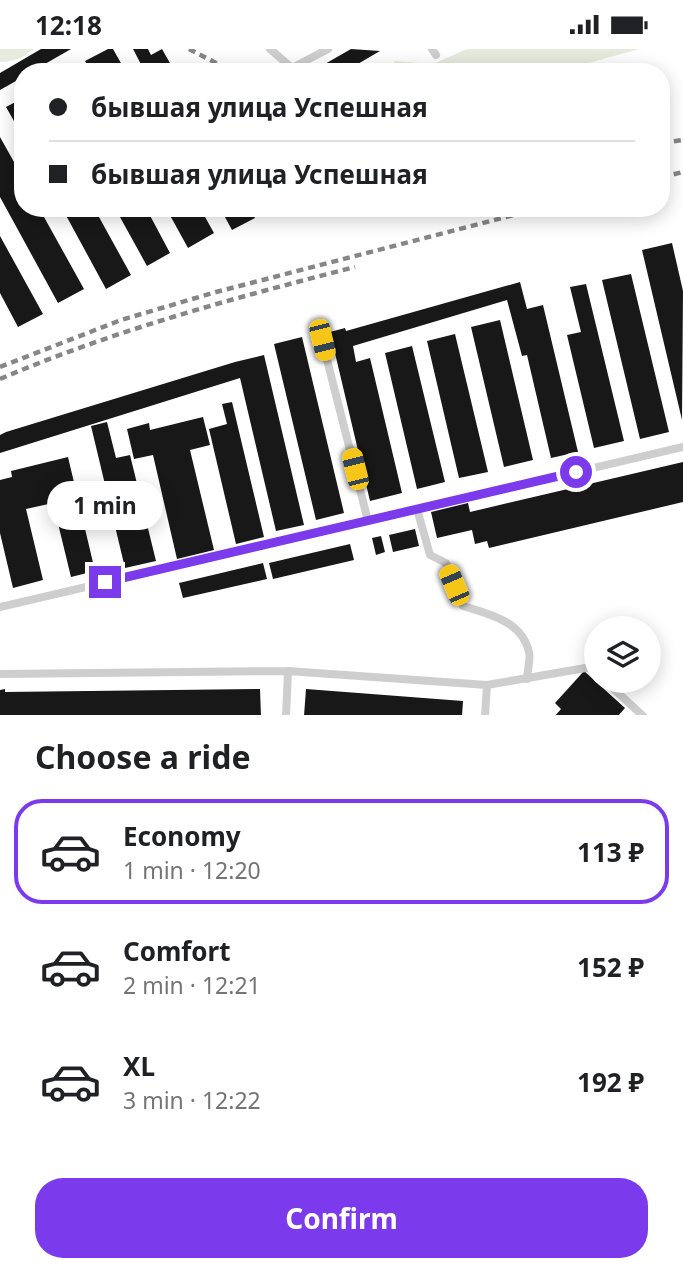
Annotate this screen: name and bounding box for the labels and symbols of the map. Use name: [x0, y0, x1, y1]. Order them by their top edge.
car: [307, 317, 338, 363]
car: [340, 446, 371, 492]
route start: [560, 456, 592, 488]
callout: 1 min: [47, 481, 163, 529]
car: [437, 562, 472, 608]
route end: [89, 566, 121, 598]

